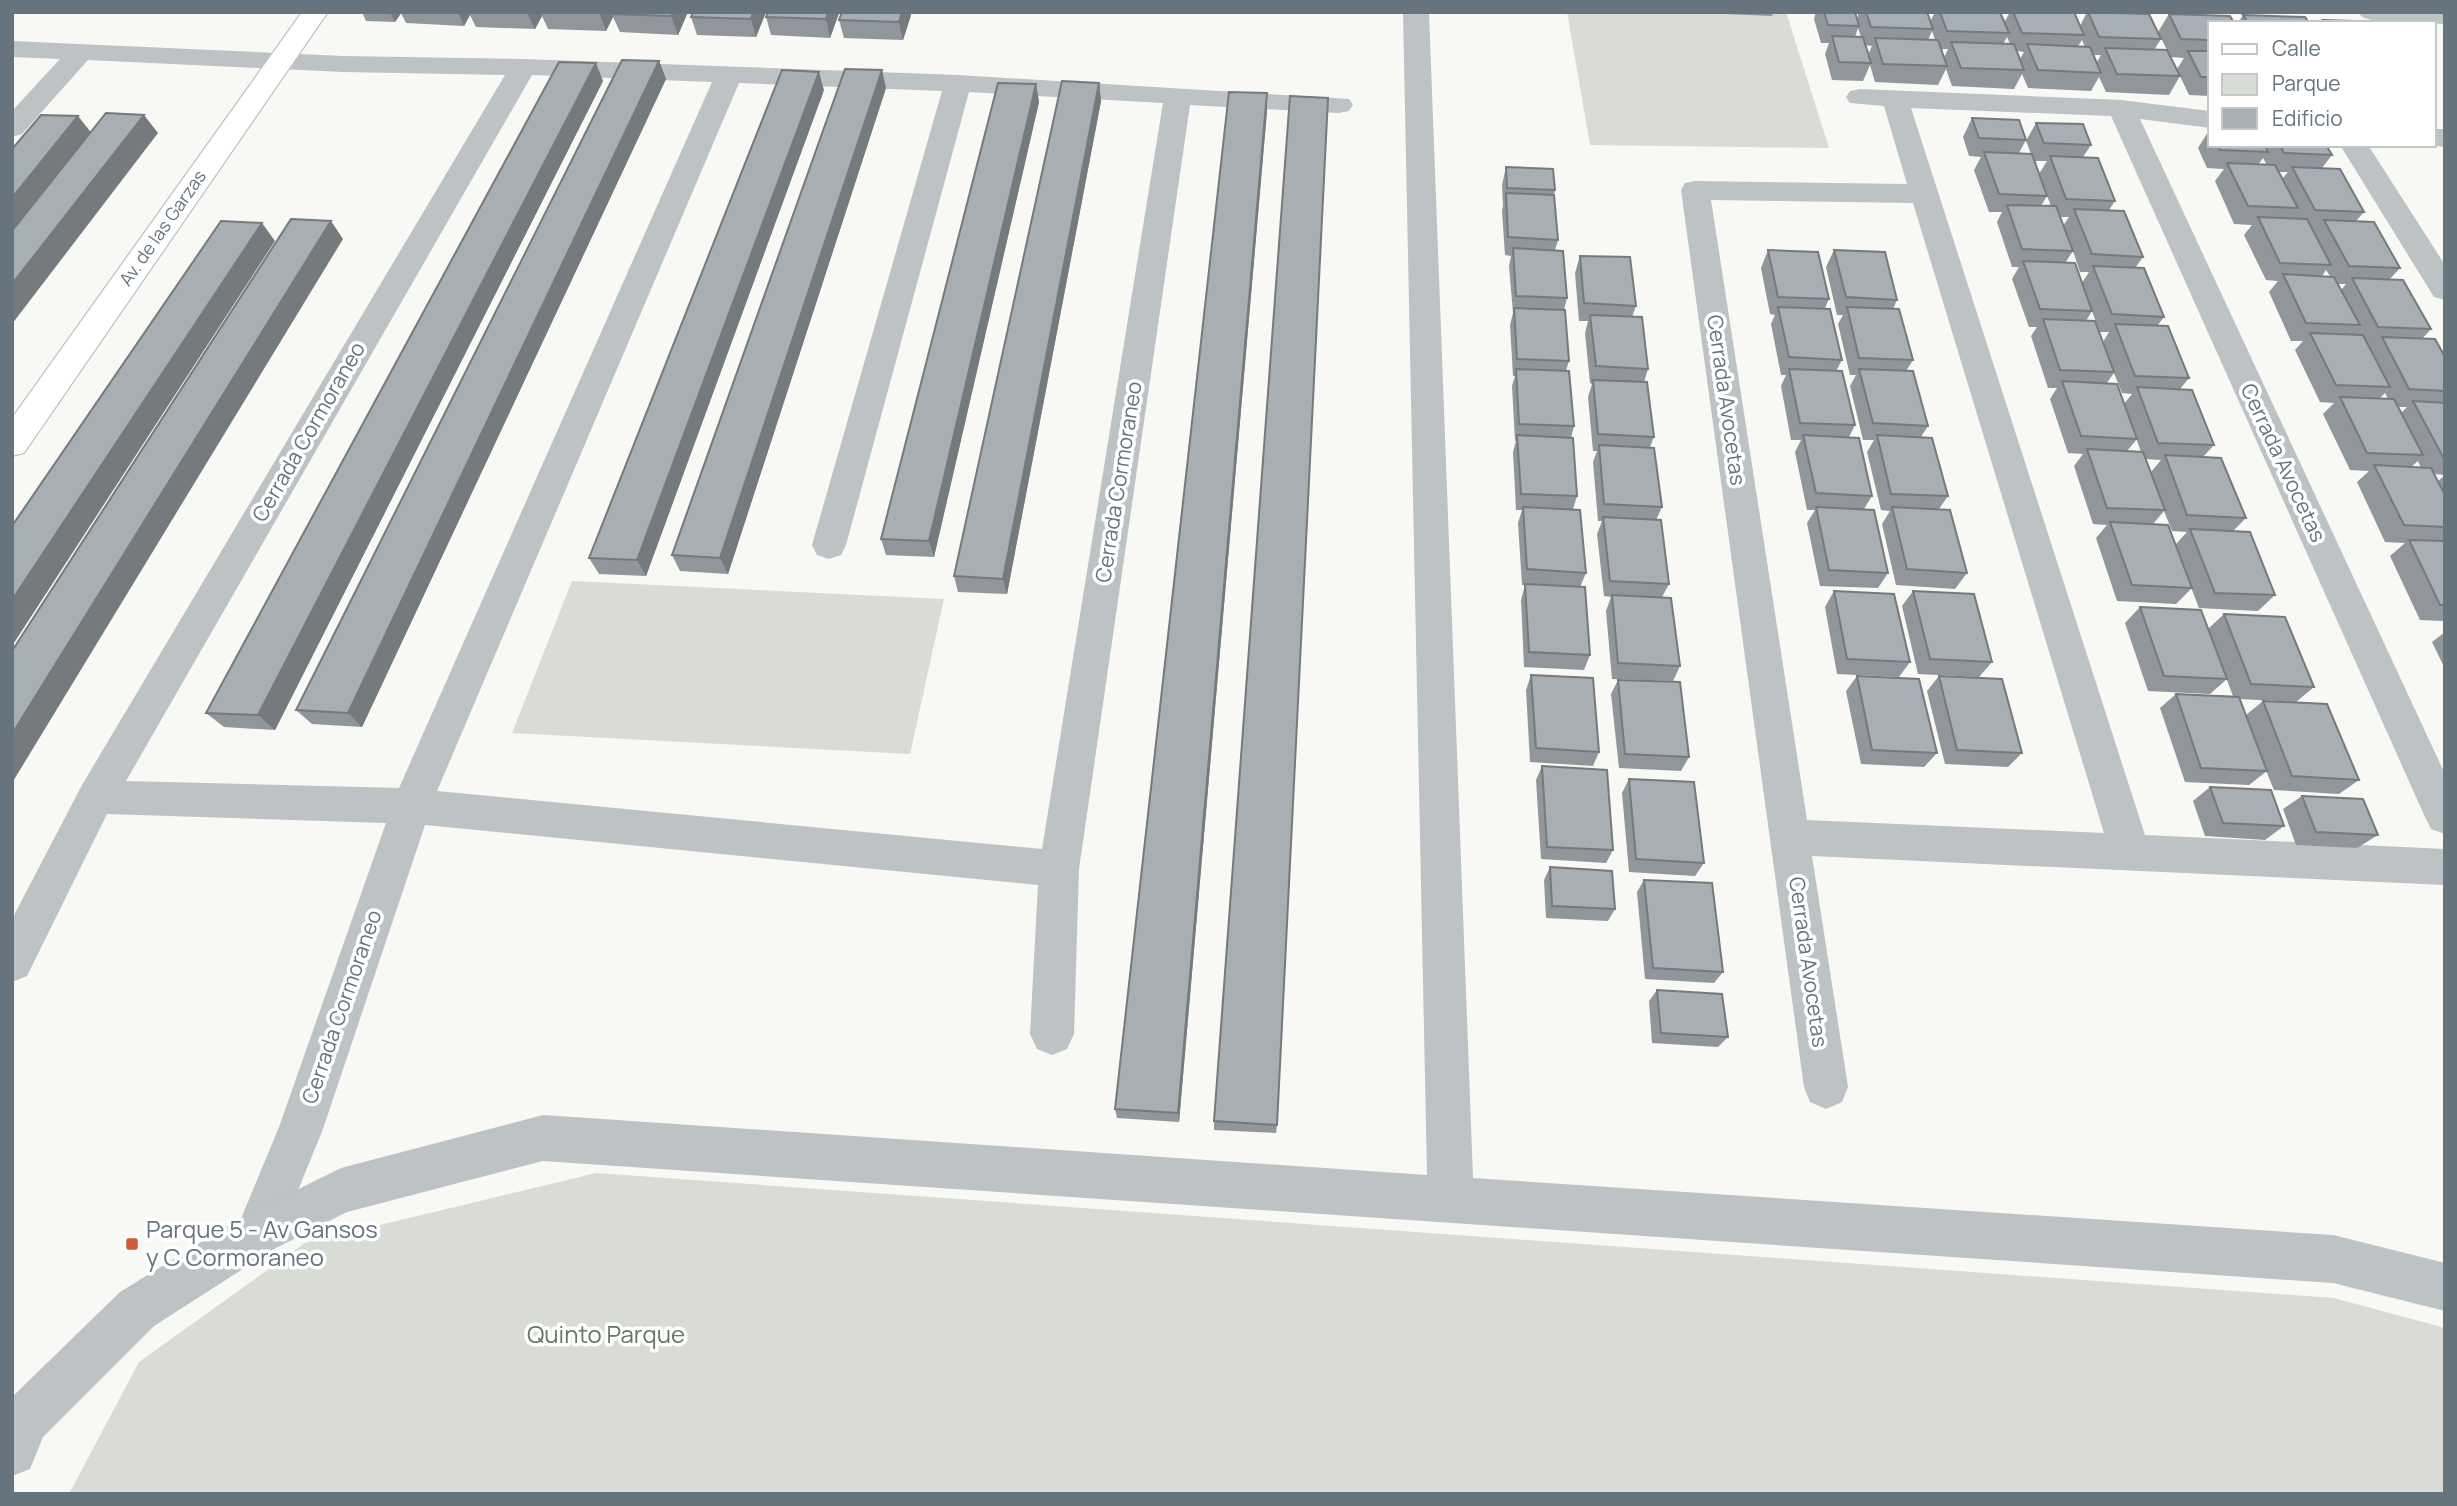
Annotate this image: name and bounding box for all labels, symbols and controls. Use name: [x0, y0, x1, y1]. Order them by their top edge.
legend: [2208, 21, 2436, 147]
text: Calle: [2272, 34, 2321, 62]
text: Parque: [2272, 69, 2341, 97]
text: Edificio: [2272, 104, 2343, 132]
street label: Av. de las Garzas: [113, 165, 211, 290]
street label: Cerrada Avocetas: [1701, 313, 1753, 487]
street label: Cerrada Cormoraneo: [245, 337, 371, 526]
street label: Cerrada Cormoraneo: [1088, 379, 1148, 584]
street label: Cerrada Avocetas: [2235, 379, 2333, 546]
street label: Cerrada Avocetas: [1783, 875, 1835, 1049]
street label: Cerrada Cormoraneo: [295, 906, 387, 1107]
place label: Parque 5 - Av Gansos y C Cormoraneo: [146, 1212, 378, 1273]
marker: Parque 5 - Av Gansos y C Cormoraneo: [124, 1236, 140, 1252]
park label: Quinto Parque: [527, 1317, 685, 1350]

